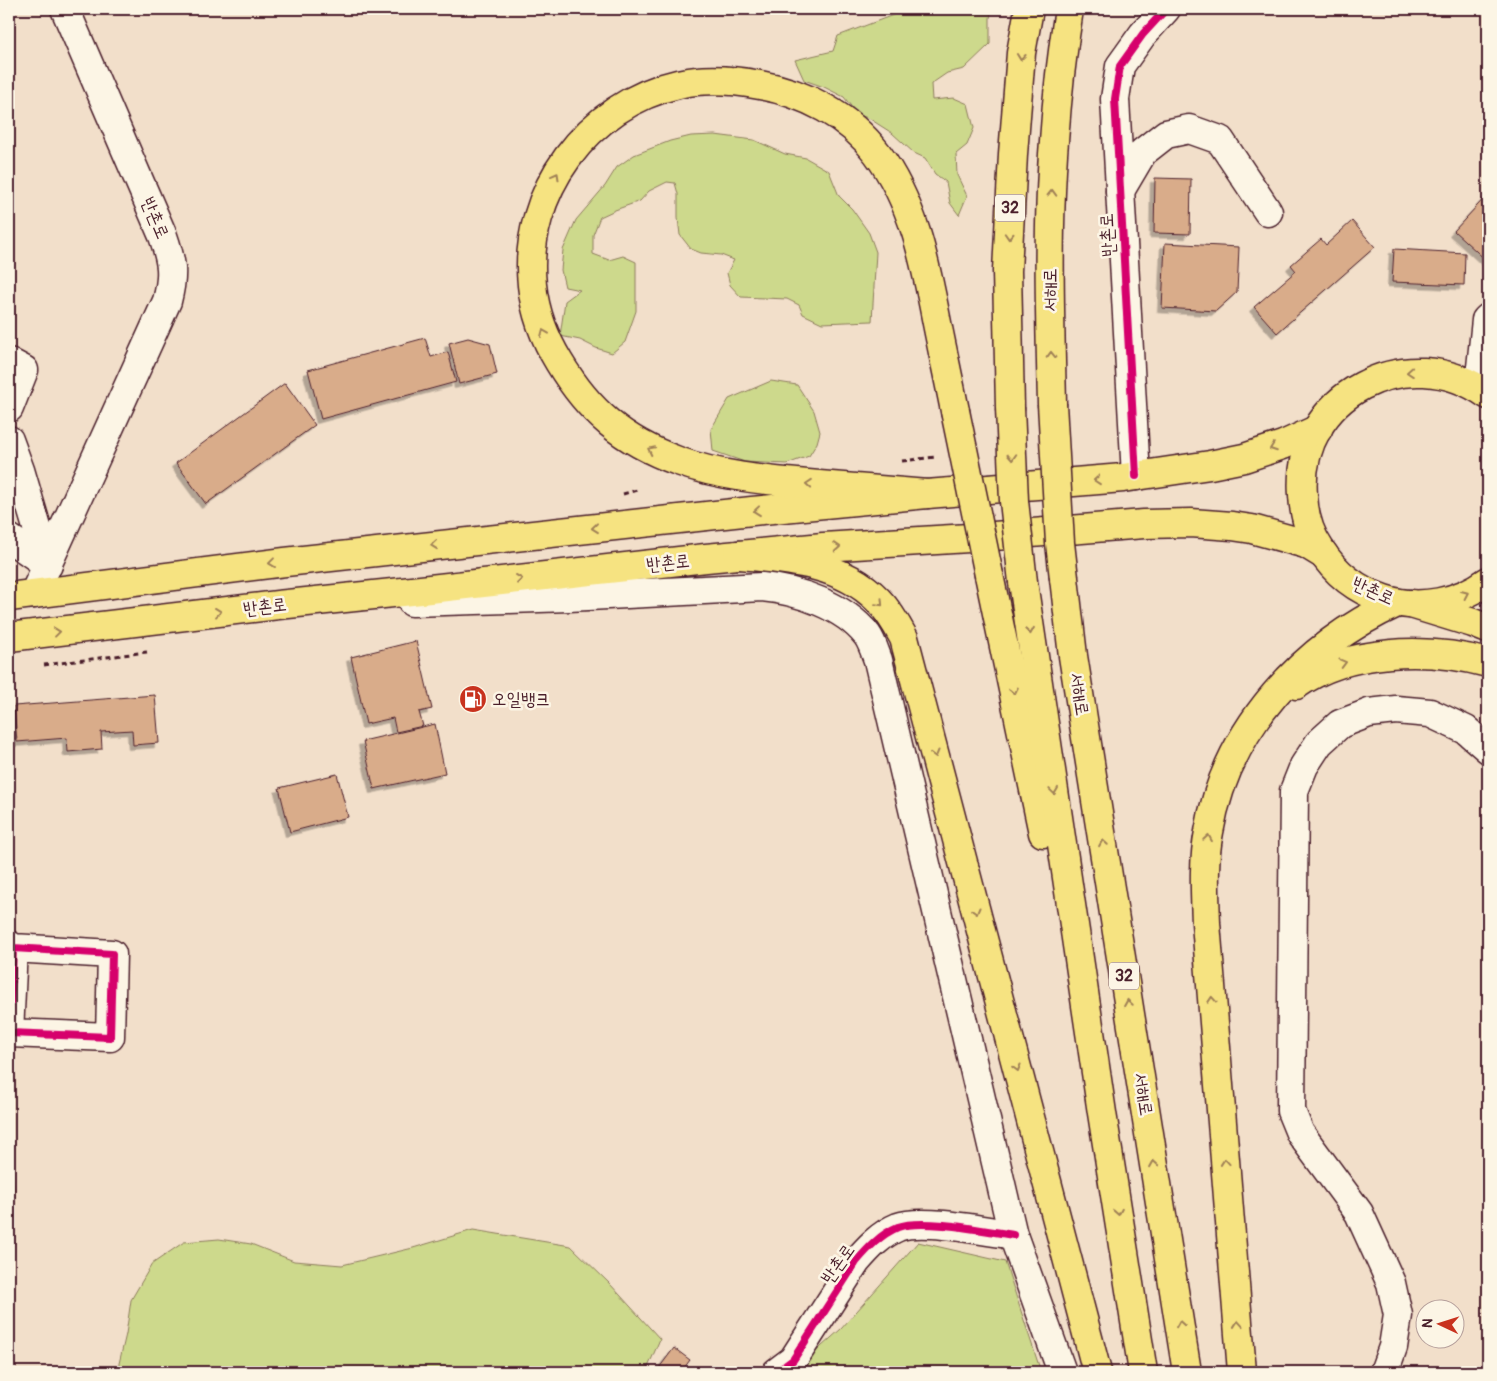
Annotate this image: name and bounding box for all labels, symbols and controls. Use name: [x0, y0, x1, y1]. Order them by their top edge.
one-way arrow: [1016, 53, 1027, 61]
one-way arrow: [549, 173, 559, 182]
one-way arrow: [1046, 188, 1057, 196]
street label: 반촌로: [136, 194, 174, 242]
road number: 32: [995, 194, 1025, 222]
street label: 반촌로: [1095, 213, 1121, 257]
one-way arrow: [1003, 233, 1014, 241]
street label: 서해로: [1039, 268, 1062, 312]
one-way arrow: [540, 329, 551, 338]
one-way arrow: [1046, 351, 1056, 358]
one-way arrow: [1405, 366, 1413, 377]
one-way arrow: [1269, 442, 1278, 452]
one-way arrow: [648, 446, 657, 456]
one-way arrow: [1007, 453, 1018, 461]
one-way arrow: [1092, 475, 1100, 486]
one-way arrow: [805, 479, 813, 490]
one-way arrow: [753, 505, 761, 516]
one-way arrow: [591, 522, 599, 533]
one-way arrow: [430, 539, 438, 550]
one-way arrow: [834, 541, 842, 552]
street label: 반촌로: [645, 549, 691, 577]
one-way arrow: [268, 557, 276, 568]
street label: 반촌로: [1348, 572, 1398, 610]
one-way arrow: [515, 574, 523, 585]
one-way arrow: [1460, 590, 1469, 600]
street label: 반촌로: [242, 593, 288, 621]
one-way arrow: [874, 597, 883, 606]
one-way arrow: [215, 607, 223, 618]
one-way arrow: [53, 627, 61, 638]
one-way arrow: [1024, 627, 1035, 635]
one-way arrow: [1339, 658, 1348, 669]
street label: 서해로: [1064, 671, 1094, 717]
fuel station icon: 오일뱅크: [458, 684, 488, 714]
one-way arrow: [1008, 687, 1018, 696]
place label: 오일뱅크: [492, 688, 550, 711]
one-way arrow: [929, 749, 940, 758]
one-way arrow: [1048, 788, 1059, 796]
one-way arrow: [1202, 833, 1212, 842]
one-way arrow: [1098, 838, 1108, 847]
one-way arrow: [970, 906, 981, 915]
road number: 32: [1109, 962, 1139, 989]
one-way arrow: [1207, 995, 1218, 1003]
one-way arrow: [1124, 999, 1134, 1008]
one-way arrow: [1012, 1063, 1022, 1072]
street label: 서해로: [1128, 1071, 1158, 1117]
one-way arrow: [1220, 1157, 1231, 1165]
one-way arrow: [1149, 1159, 1160, 1167]
one-way arrow: [1113, 1207, 1123, 1216]
street label: 반촌로: [816, 1240, 860, 1288]
north arrow: [1414, 1298, 1464, 1348]
text: N: [1419, 1318, 1436, 1328]
one-way arrow: [1233, 1319, 1244, 1327]
one-way arrow: [1175, 1320, 1185, 1328]

